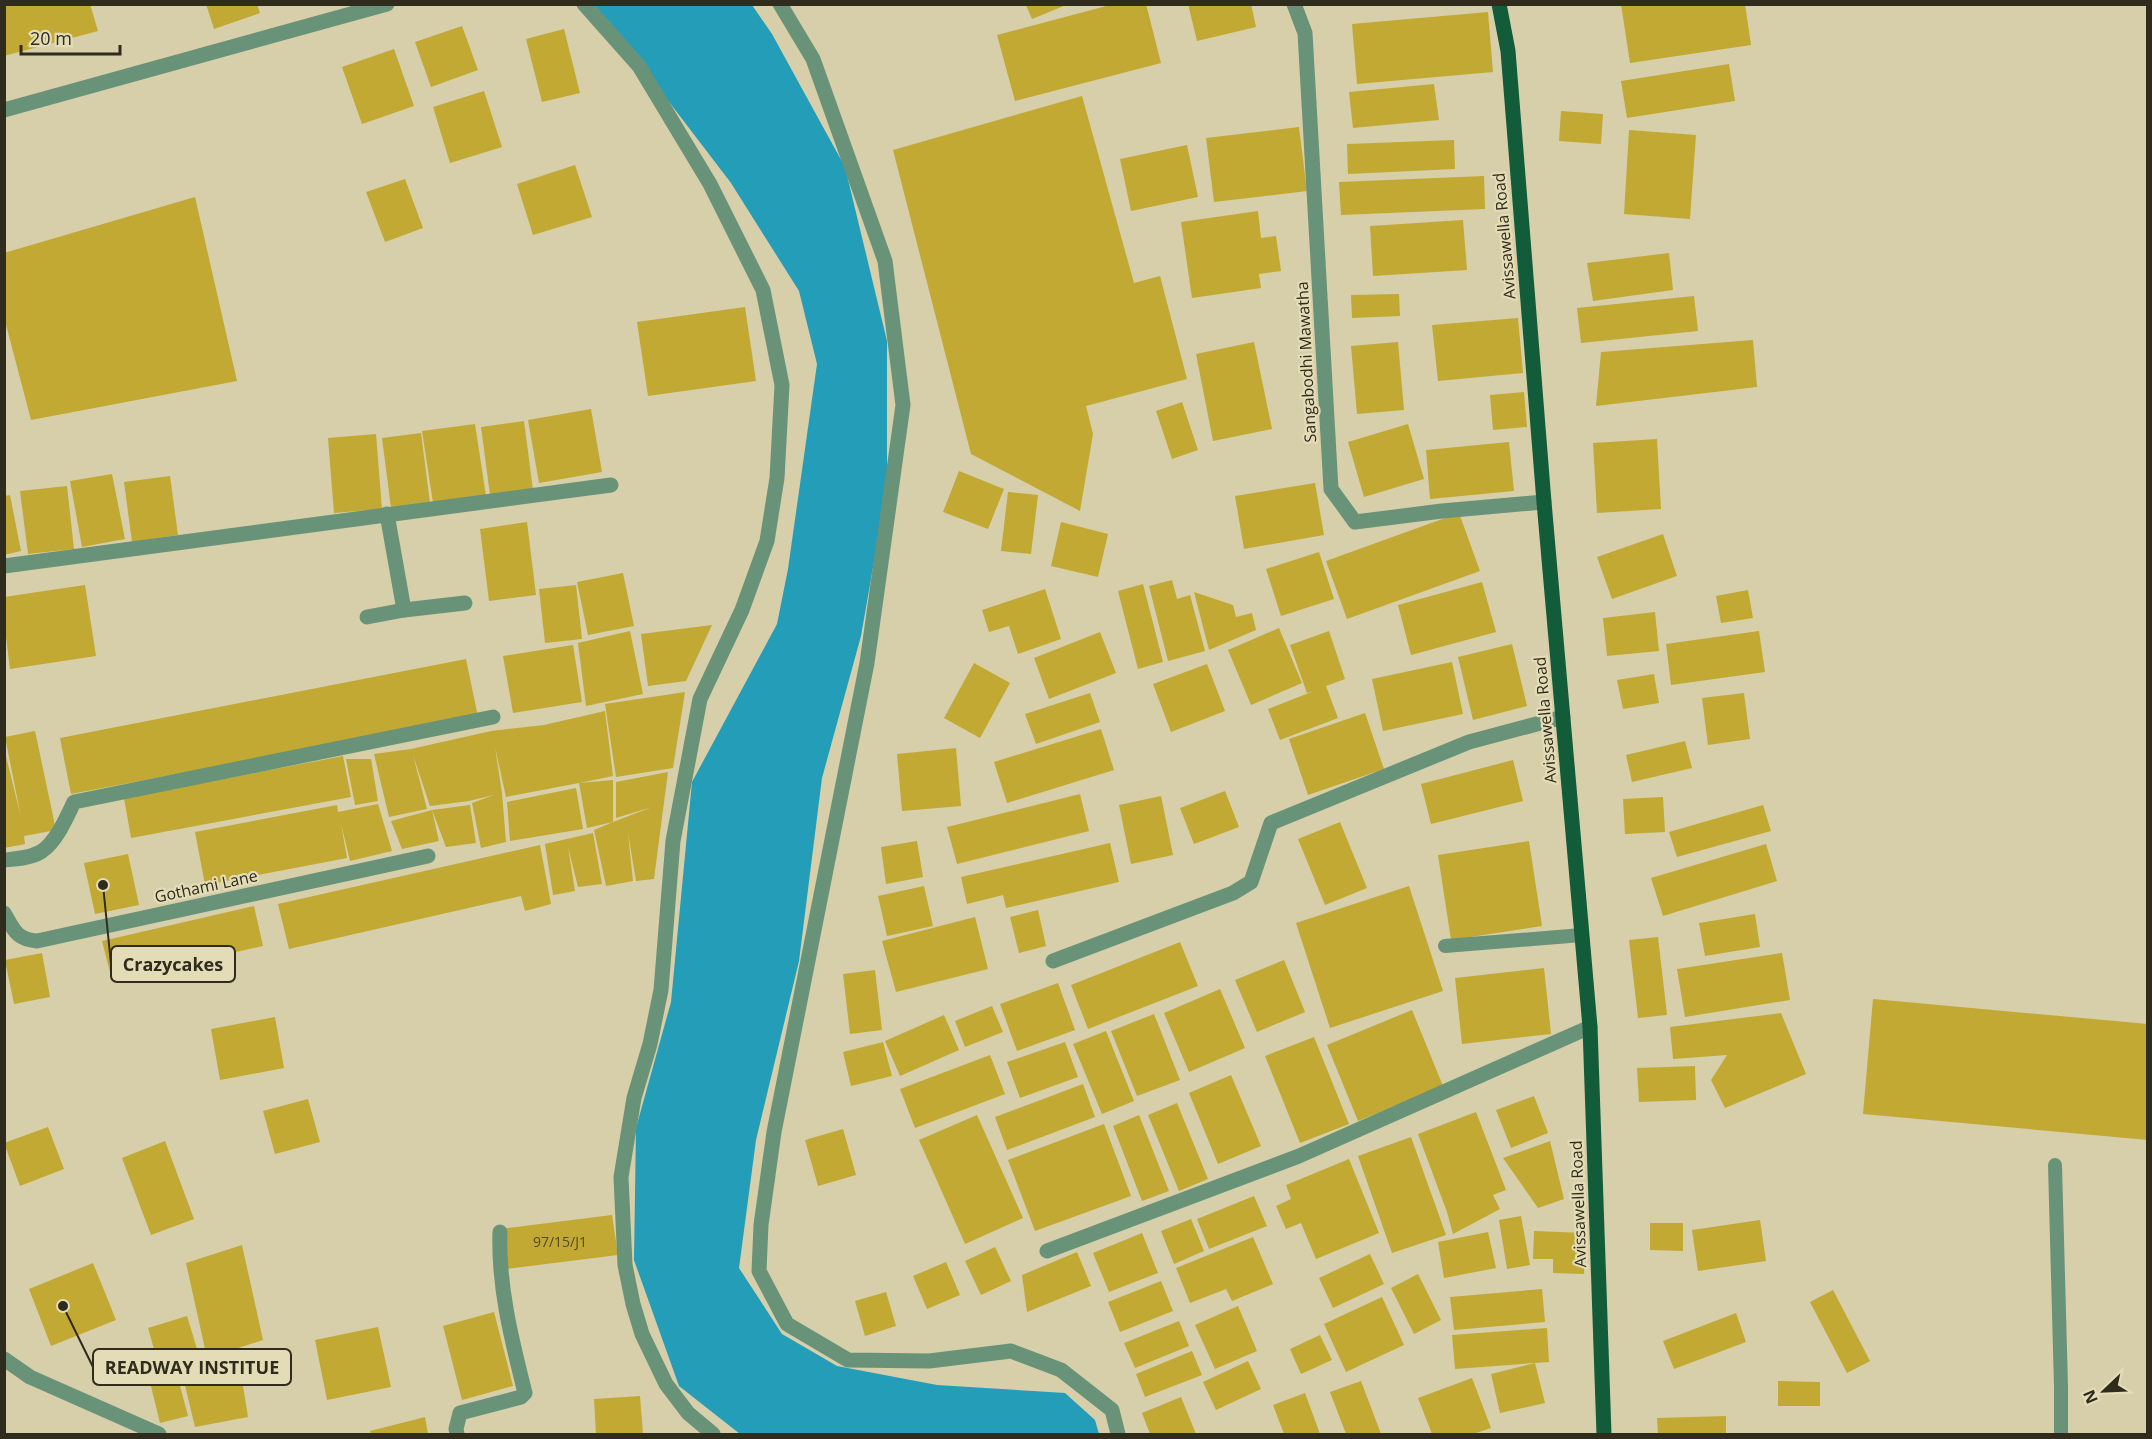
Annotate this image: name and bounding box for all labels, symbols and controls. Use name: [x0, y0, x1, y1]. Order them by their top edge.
scale bar: [21, 18, 120, 56]
text: 20 m: [30, 26, 72, 50]
street label: Avissawella Road: [1488, 172, 1520, 300]
street label: Sangabodhi Mawatha: [1291, 281, 1321, 443]
street label: Avissawella Road: [1529, 656, 1561, 784]
street label: Gothami Lane: [152, 864, 260, 908]
callout: Crazycakes: [111, 946, 235, 982]
text: Crazycakes: [123, 952, 223, 976]
street label: Avissawella Road: [1565, 1140, 1591, 1268]
house number: 97/15/J1: [533, 1232, 587, 1251]
callout: READWAY INSTITUE: [93, 1349, 291, 1385]
text: READWAY INSTITUE: [105, 1355, 279, 1379]
north arrow: [2074, 1361, 2134, 1421]
text: N: [2078, 1387, 2103, 1407]

